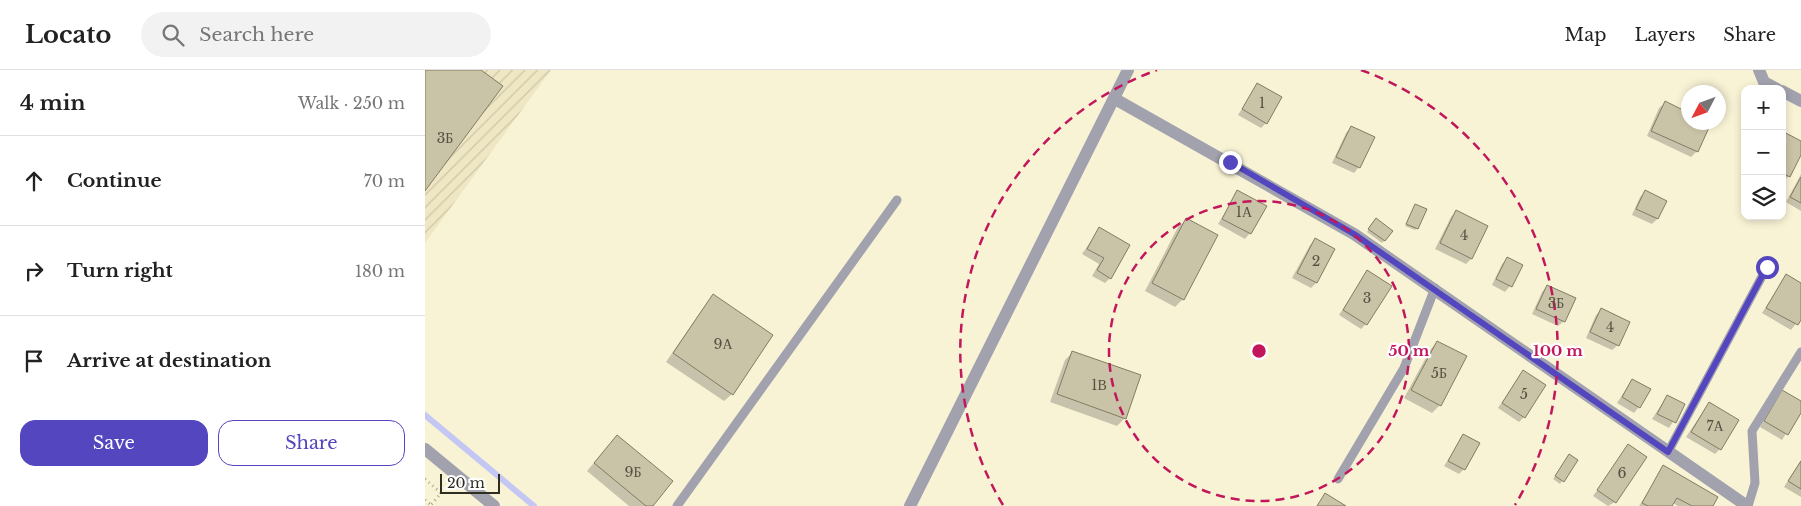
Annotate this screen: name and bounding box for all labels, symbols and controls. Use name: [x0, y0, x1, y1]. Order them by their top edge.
search box: [141, 12, 491, 57]
text: Locato: [25, 20, 111, 49]
icon: search: [159, 21, 187, 49]
text: Search here: [199, 23, 314, 46]
text: Map: [1565, 24, 1606, 46]
text: Layers: [1634, 24, 1695, 46]
text: Share: [1723, 24, 1776, 46]
north arrow: [1681, 85, 1726, 130]
map controls: [1741, 85, 1786, 220]
button: +: [1741, 85, 1786, 130]
text: 4 min: [20, 90, 86, 116]
text: Walk · 250 m: [298, 93, 405, 113]
house number: 1: [1259, 94, 1265, 112]
house number: 3Б: [437, 129, 453, 147]
button: −: [1741, 130, 1786, 175]
route end: [1219, 151, 1242, 174]
icon: ahead: [20, 167, 48, 195]
text: Continue: [67, 169, 162, 192]
text: 70 m: [364, 171, 405, 191]
button: layers: [1741, 175, 1786, 220]
house number: 1А: [1236, 203, 1253, 221]
house number: 4: [1460, 226, 1468, 244]
house number: 2: [1312, 252, 1320, 270]
route start: [1756, 256, 1779, 279]
icon: right: [20, 257, 48, 285]
text: Turn right: [67, 259, 173, 282]
text: 180 m: [355, 261, 405, 281]
house number: 3: [1363, 289, 1371, 307]
house number: 3Б: [1548, 294, 1564, 312]
house number: 4: [1606, 318, 1614, 336]
house number: 9А: [713, 335, 733, 353]
text: 50 m: [1389, 341, 1430, 360]
text: 100 m: [1533, 341, 1583, 360]
centre of rings: [1250, 342, 1268, 360]
icon: arrive: [20, 347, 48, 375]
text: Arrive at destination: [67, 349, 271, 372]
house number: 5Б: [1431, 364, 1447, 382]
house number: 1В: [1091, 376, 1107, 394]
house number: 5: [1520, 385, 1528, 403]
house number: 7А: [1706, 417, 1724, 435]
button: Save: [20, 420, 208, 466]
button: Share: [218, 420, 405, 466]
house number: 9Б: [624, 463, 642, 481]
house number: 6: [1617, 464, 1627, 482]
scale bar: [440, 471, 500, 494]
text: 20 m: [447, 474, 485, 492]

